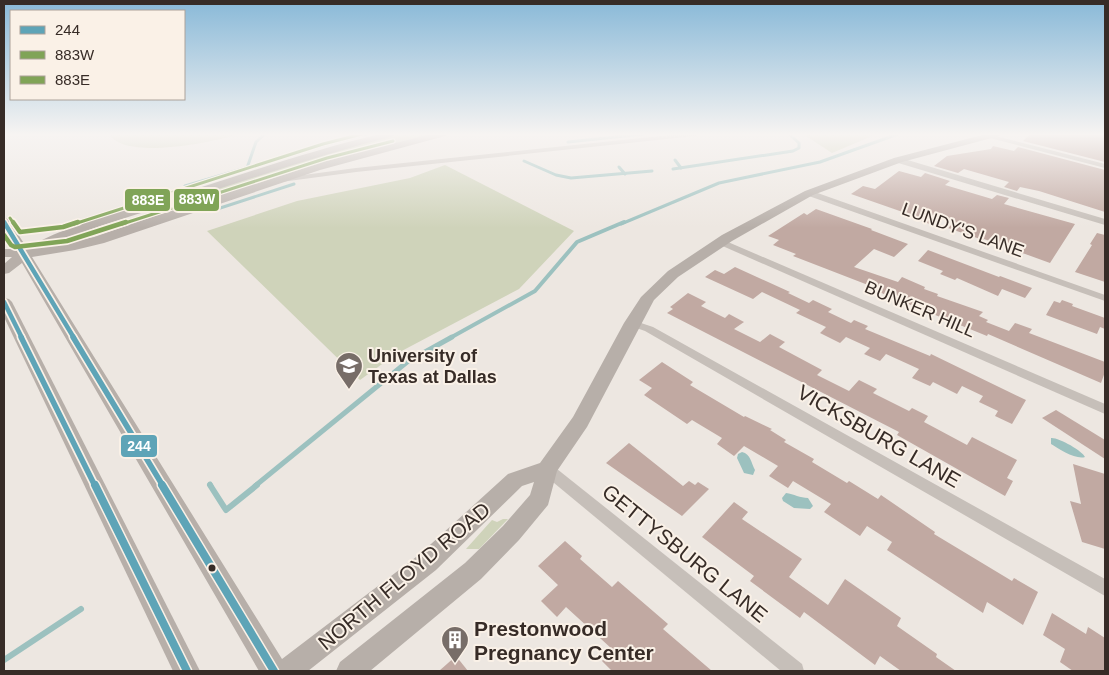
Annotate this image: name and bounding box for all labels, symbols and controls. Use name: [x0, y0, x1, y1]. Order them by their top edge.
legend: [10, 10, 185, 100]
text: 244: [55, 21, 80, 38]
text: 883W: [55, 46, 95, 63]
text: 883E: [55, 71, 90, 88]
line badge: 883E: [124, 188, 171, 212]
line badge: 883W: [173, 188, 220, 212]
text: 883W: [179, 191, 216, 207]
text: 883E: [132, 192, 164, 208]
street label: LUNDY'S LANE: [899, 199, 1027, 261]
street label: BUNKER HILL: [862, 277, 978, 341]
place label: University of Texas at Dallas: [368, 346, 497, 387]
school or university icon: University of Texas at Dallas: [334, 351, 364, 390]
street label: VICKSBURG LANE: [793, 380, 965, 492]
line badge: 244: [120, 434, 158, 458]
text: 244: [127, 438, 151, 454]
street label: GETTYSBURG LANE: [598, 479, 772, 627]
street label: NORTH FLOYD ROAD: [314, 498, 494, 654]
unlabelled marker: [207, 563, 217, 573]
place label: Prestonwood Pregnancy Center: [474, 617, 654, 664]
building icon: Prestonwood Pregnancy Center: [440, 625, 470, 664]

